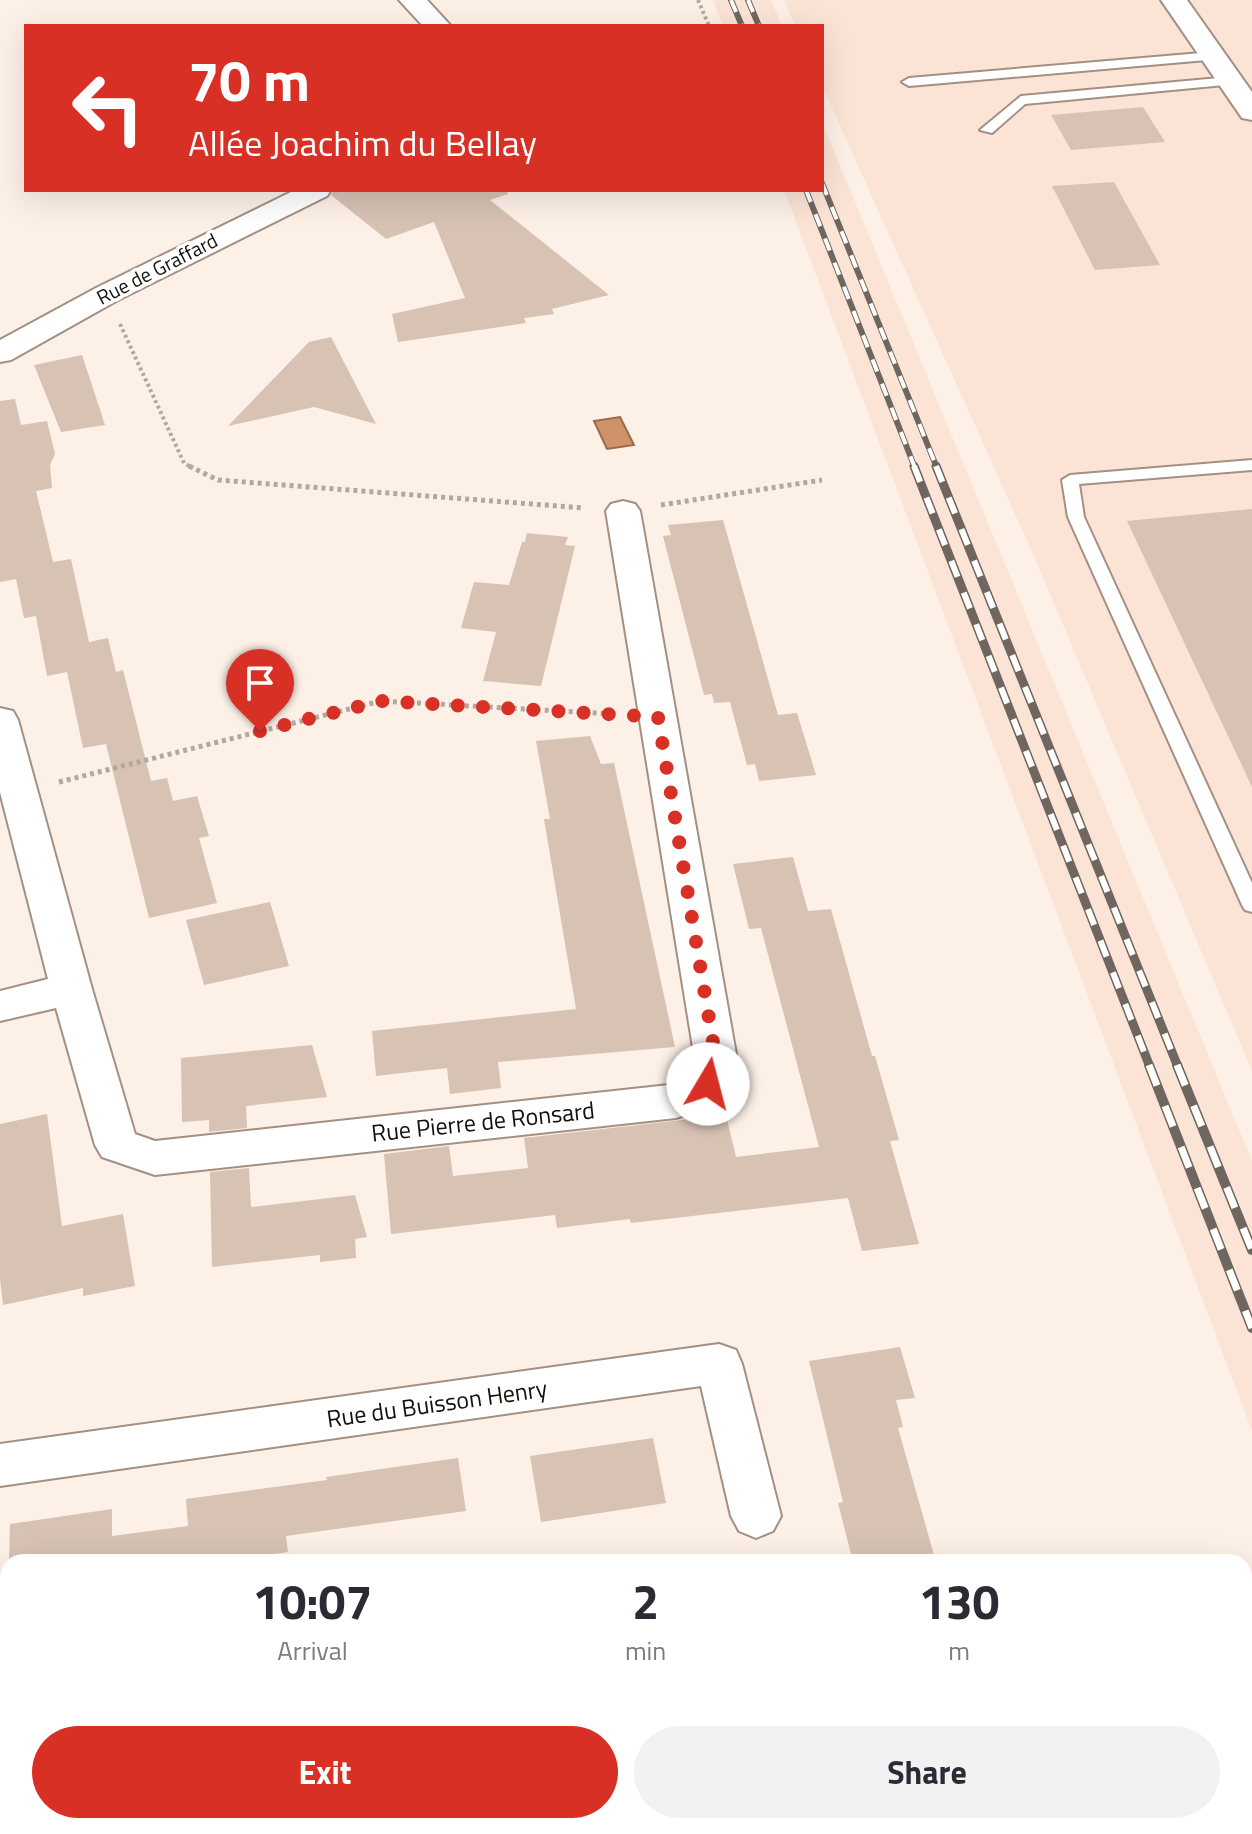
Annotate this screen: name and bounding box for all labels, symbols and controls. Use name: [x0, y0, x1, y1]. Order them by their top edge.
text: 70 m: [188, 38, 310, 123]
icon: left: [56, 56, 160, 160]
text: Allée Joachim du Bellay: [188, 115, 537, 170]
street label: Rue de Graffard: [91, 225, 223, 312]
pin: [226, 649, 294, 731]
icon: arrive: [238, 661, 282, 705]
position arrow: [666, 1042, 750, 1126]
street label: Rue Pierre de Ronsard: [369, 1091, 596, 1151]
street label: Rue du Buisson Henry: [324, 1370, 550, 1436]
text: 10:07: [253, 1565, 372, 1638]
text: 2: [632, 1565, 659, 1638]
text: 130: [919, 1565, 999, 1638]
text: Arrival: [277, 1631, 348, 1670]
text: min: [625, 1631, 666, 1670]
text: m: [948, 1631, 970, 1670]
button: Exit: [32, 1726, 618, 1818]
button: Share: [634, 1726, 1220, 1818]

